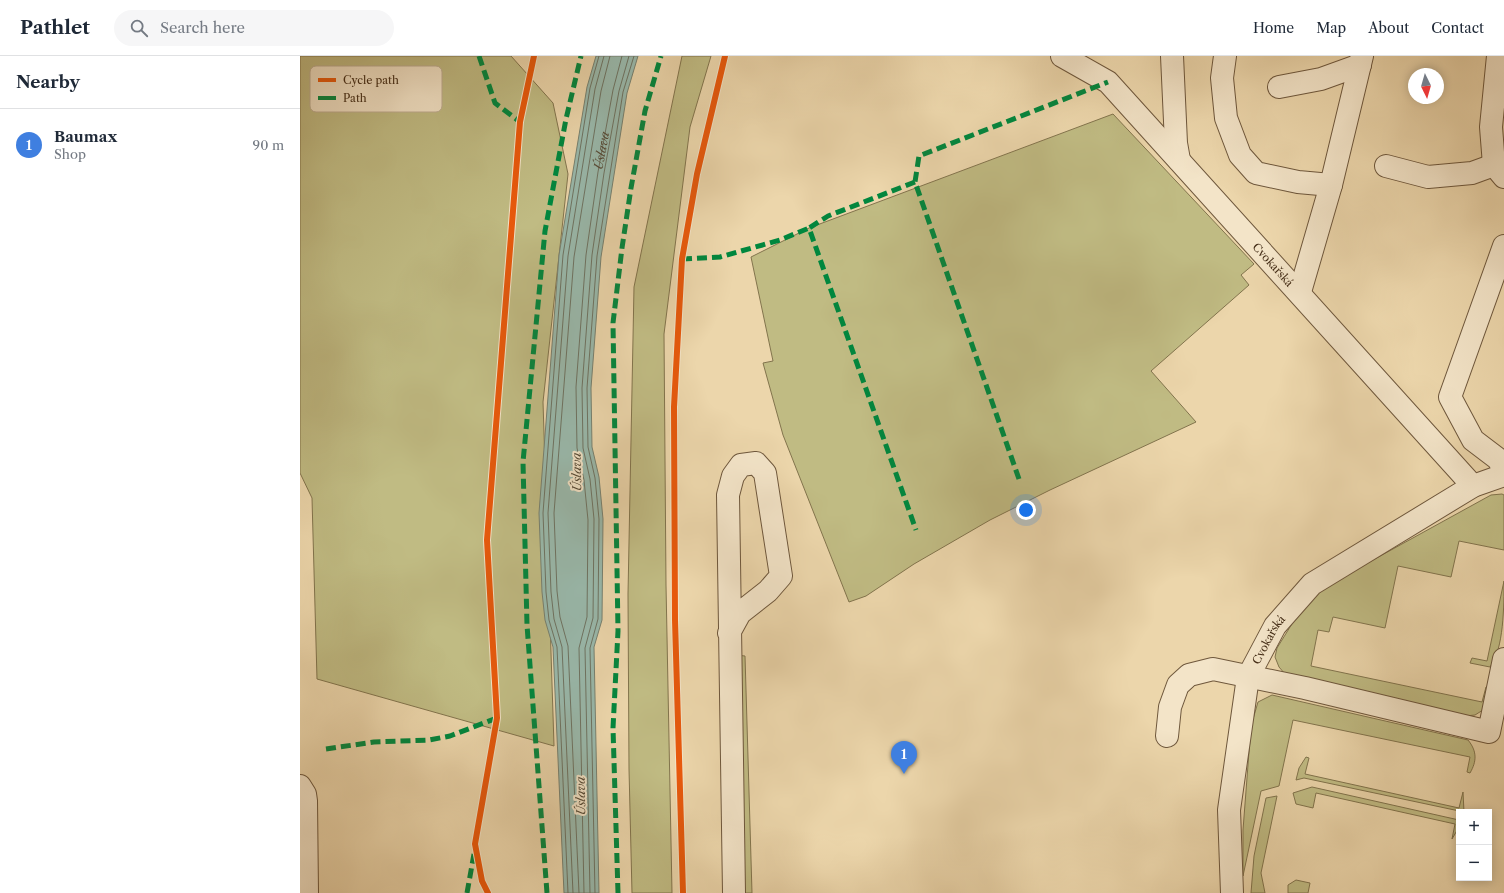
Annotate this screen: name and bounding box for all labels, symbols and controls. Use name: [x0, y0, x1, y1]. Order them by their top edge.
search box: [114, 10, 394, 46]
text: Pathlet: [20, 16, 90, 39]
icon: search: [128, 17, 150, 39]
text: Search here: [160, 18, 245, 37]
text: Home: [1253, 19, 1294, 37]
text: Map: [1316, 19, 1346, 37]
text: About: [1368, 19, 1409, 37]
text: Contact: [1431, 19, 1484, 37]
legend: [310, 66, 442, 112]
north arrow: [1408, 68, 1444, 104]
text: Nearby: [16, 72, 80, 92]
text: Cycle path: [343, 73, 399, 87]
text: Path: [343, 91, 367, 105]
text: Baumax: [54, 127, 117, 146]
water label: Úslava: [590, 130, 612, 171]
text: 1: [26, 137, 32, 153]
text: 90 m: [253, 137, 284, 153]
text: Shop: [54, 146, 86, 162]
street label: Cvokařská: [1250, 240, 1297, 290]
water label: Úslava: [568, 453, 584, 491]
your location: [1016, 500, 1036, 520]
street label: Cvokařská: [1249, 612, 1288, 667]
pin: 1: [891, 741, 917, 774]
water label: Úslava: [572, 777, 588, 815]
map controls: [1456, 809, 1492, 881]
button: +: [1456, 809, 1492, 845]
button: −: [1456, 845, 1492, 881]

